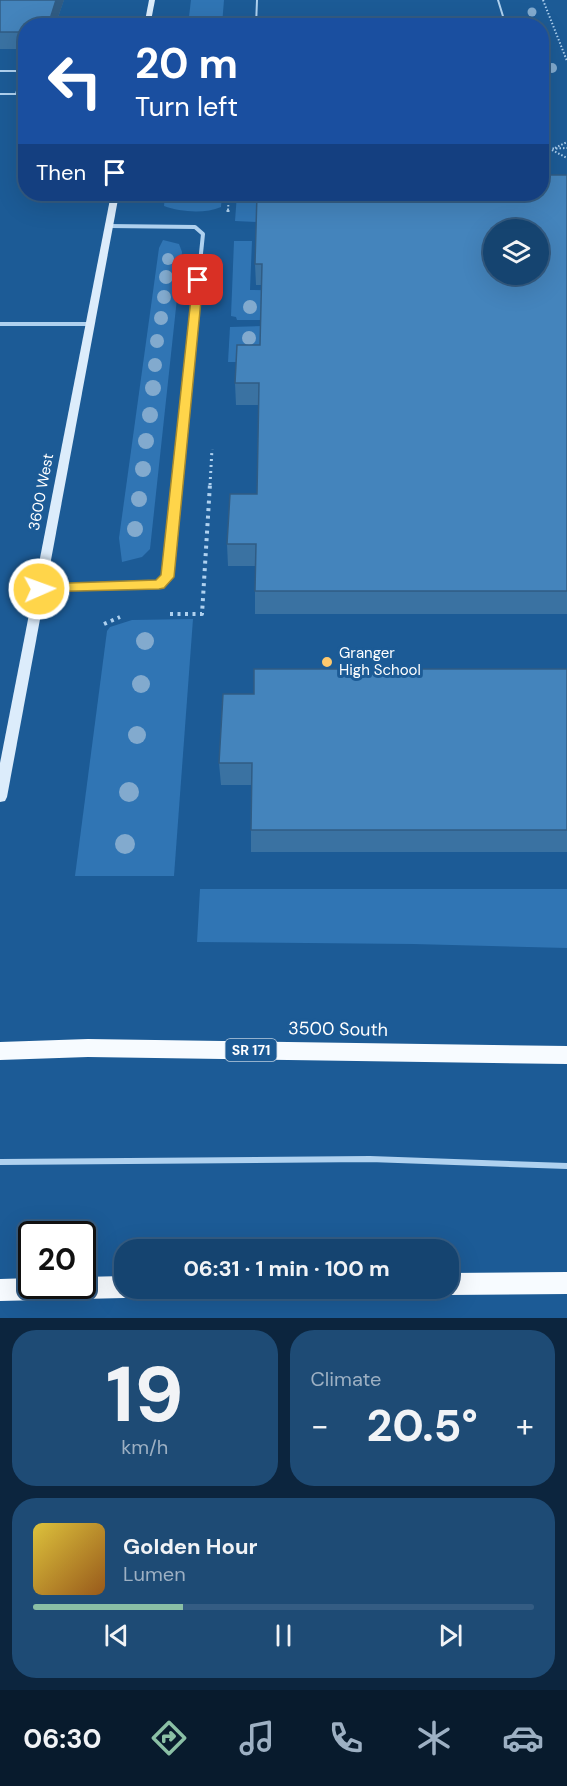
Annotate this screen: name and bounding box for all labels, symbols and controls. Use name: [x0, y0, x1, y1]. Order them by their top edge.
text: 20 m: [135, 36, 238, 91]
icon: left: [36, 42, 114, 120]
text: Turn left: [135, 89, 238, 124]
icon: arrive: [98, 156, 131, 189]
text: Then: [36, 158, 86, 187]
map controls: [483, 219, 549, 285]
button: layers: [483, 219, 549, 285]
pin: [172, 254, 223, 305]
icon: arrive: [181, 263, 214, 296]
street label: 3600 West: [24, 452, 58, 532]
position arrow: [7, 557, 71, 621]
place label: Granger High School: [339, 643, 421, 680]
marker: Granger High School: [320, 655, 334, 669]
street label: 3500 South: [288, 1016, 388, 1042]
road number: SR 171: [226, 1039, 276, 1061]
speed limit sign: 20: [18, 1221, 96, 1299]
text: 06:31 · 1 min · 100 m: [183, 1254, 390, 1283]
text: 19: [106, 1344, 184, 1445]
text: Climate: [311, 1366, 381, 1392]
text: 20.5°: [367, 1396, 478, 1455]
text: −: [311, 1404, 329, 1447]
text: +: [516, 1404, 534, 1447]
text: km/h: [121, 1434, 168, 1460]
text: Golden Hour: [123, 1532, 258, 1561]
text: Lumen: [123, 1561, 186, 1587]
icon: previous: [100, 1619, 133, 1652]
icon: pause: [267, 1619, 300, 1652]
icon: next: [434, 1619, 467, 1652]
icon: directions: [148, 1717, 190, 1759]
icon: music: [236, 1717, 278, 1759]
icon: phone: [325, 1717, 367, 1759]
icon: climate: [413, 1717, 455, 1759]
icon: car: [502, 1717, 544, 1759]
text: 06:30: [23, 1721, 102, 1756]

